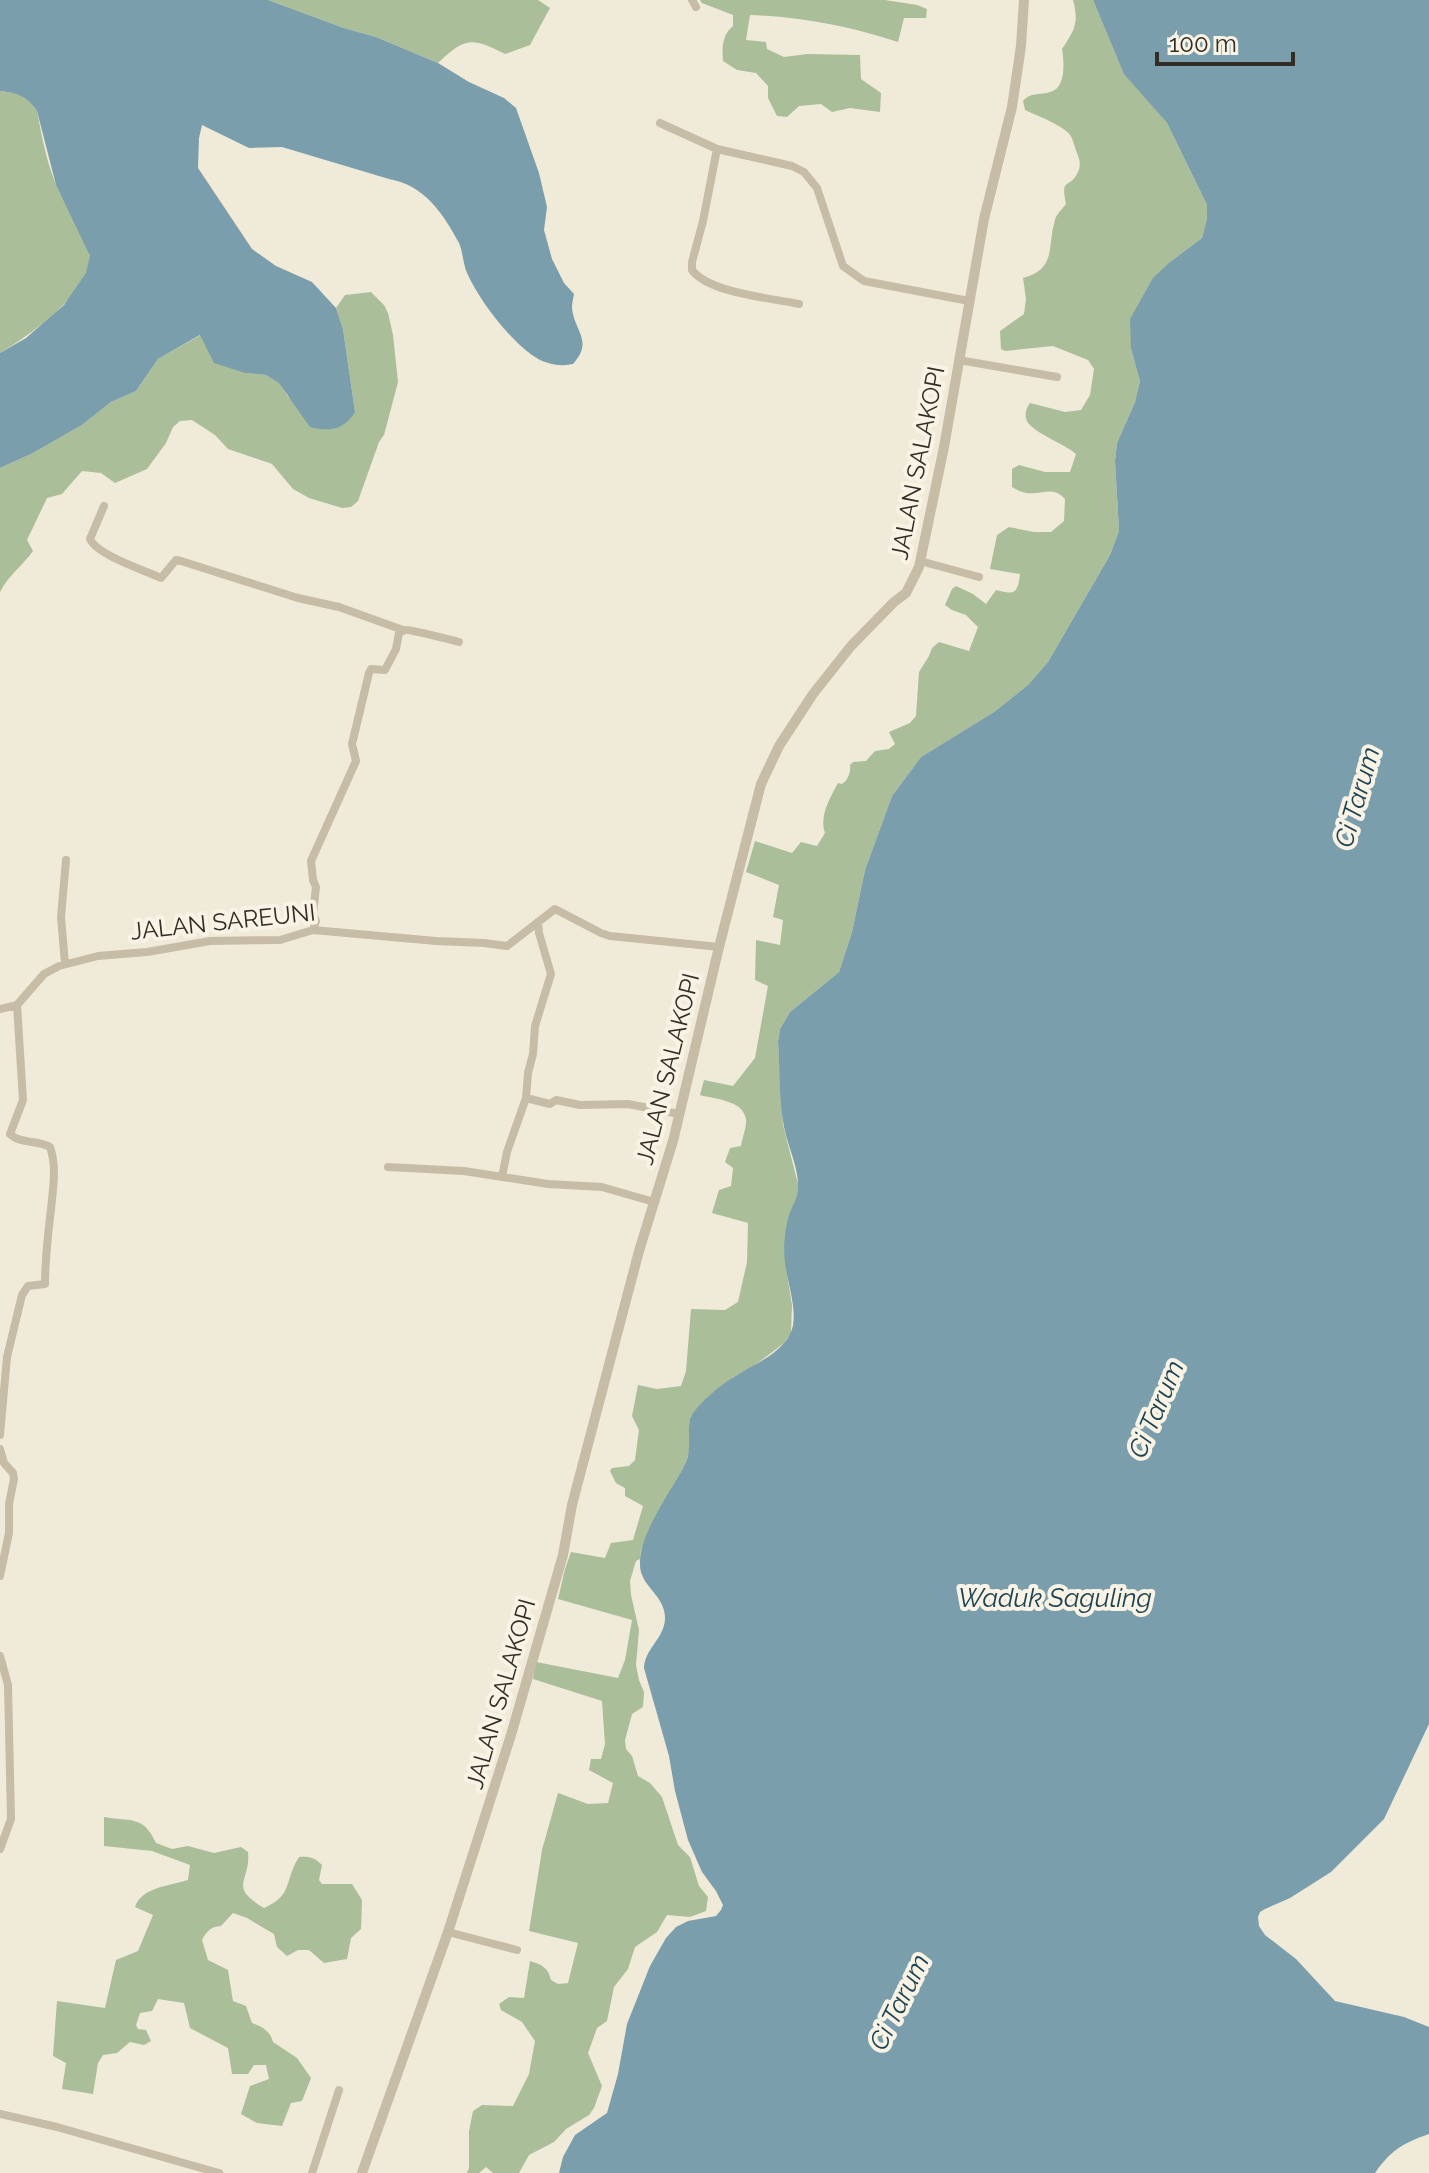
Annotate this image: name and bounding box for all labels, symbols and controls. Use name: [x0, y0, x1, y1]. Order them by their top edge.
scale bar: [1157, 16, 1293, 66]
text: 100 m: [1169, 29, 1237, 58]
street label: JALAN SALAKOPI: [885, 364, 950, 562]
water label: Ci Tarum: [1328, 743, 1386, 851]
street label: JALAN SAREUNI: [129, 897, 317, 946]
street label: JALAN SALAKOPI: [630, 970, 705, 1168]
water label: Ci Tarum: [1122, 1356, 1190, 1462]
water label: Waduk Saguling: [958, 1583, 1152, 1613]
street label: JALAN SALAKOPI: [460, 1596, 542, 1792]
water label: Ci Tarum: [863, 1949, 935, 2055]

